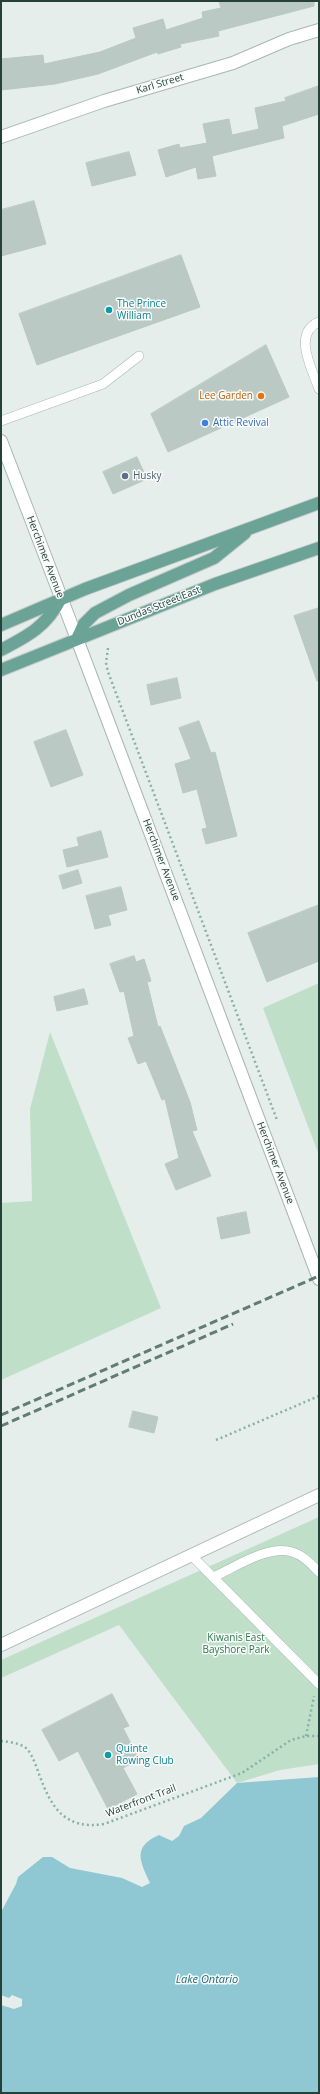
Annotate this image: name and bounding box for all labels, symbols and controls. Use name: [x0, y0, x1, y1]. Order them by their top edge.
street label: Karl Street: [135, 71, 185, 97]
place label: The Prince William: [117, 298, 166, 322]
marker: The Prince William: [104, 305, 114, 315]
place label: Lee Garden: [199, 390, 253, 402]
marker: Lee Garden: [256, 391, 266, 401]
place label: Attic Revival: [213, 417, 269, 429]
marker: Attic Revival: [200, 418, 210, 428]
place label: Husky: [133, 470, 162, 482]
marker: Husky: [120, 471, 130, 481]
street label: Herchimer Avenue: [24, 514, 66, 600]
street label: Dundas Street East: [116, 584, 202, 628]
street label: Herchimer Avenue: [140, 817, 182, 903]
street label: Herchimer Avenue: [254, 1120, 296, 1206]
park label: Kiwanis East Bayshore Park: [202, 1632, 270, 1656]
place label: Quinte Rowing Club: [116, 1743, 174, 1766]
marker: Quinte Rowing Club: [103, 1750, 113, 1760]
street label: Waterfront Trail: [104, 1782, 178, 1820]
water label: Lake Ontario: [176, 1973, 238, 1987]

